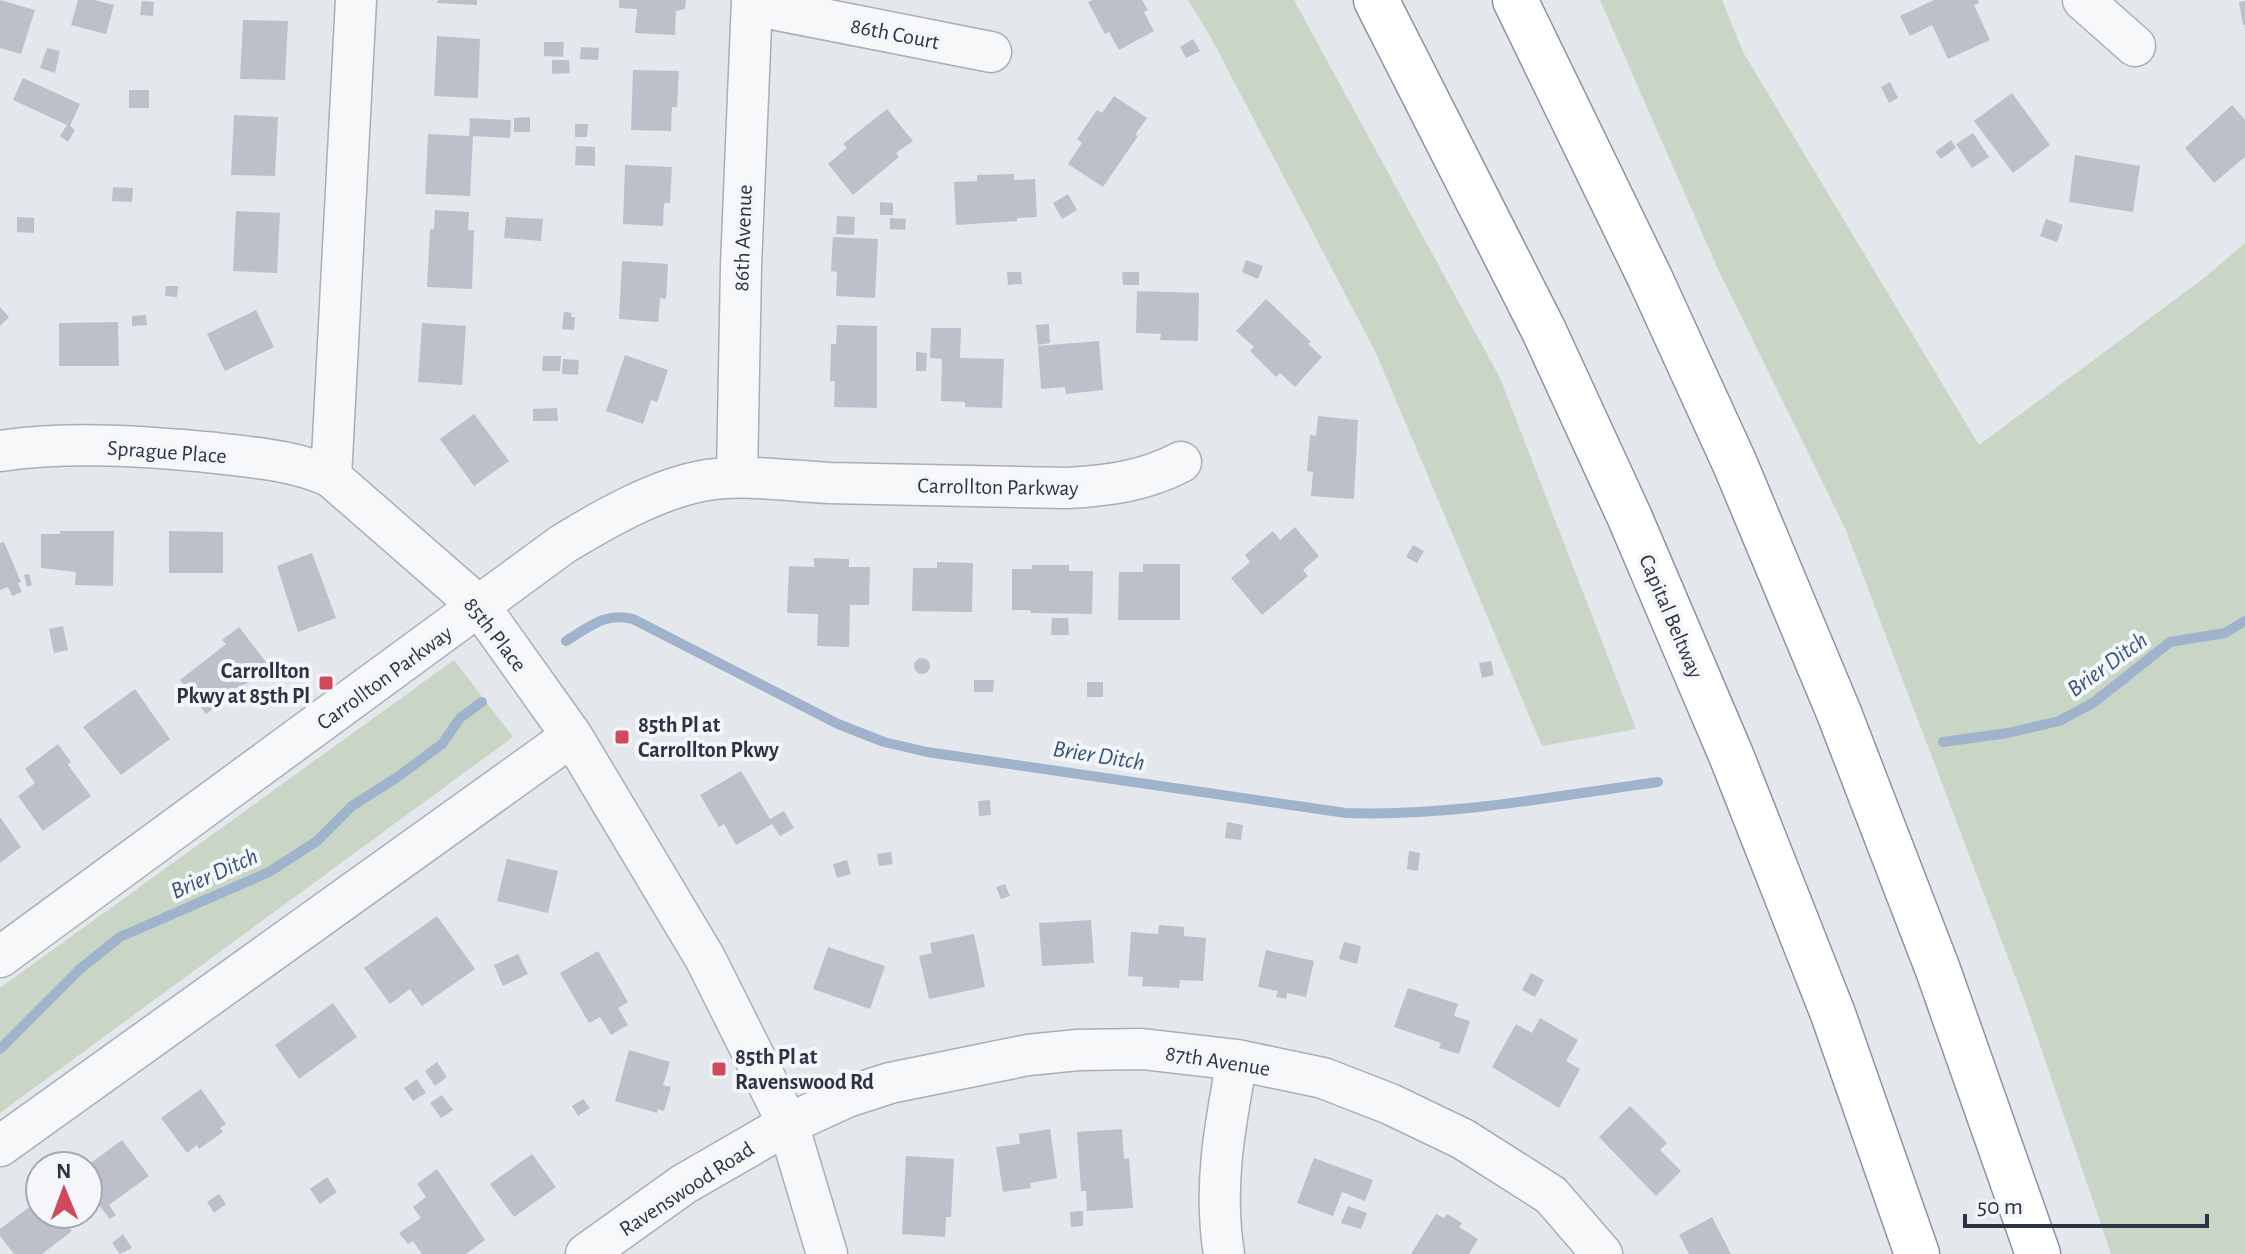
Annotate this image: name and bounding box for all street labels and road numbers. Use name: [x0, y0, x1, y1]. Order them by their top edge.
street label: 86th Court: [849, 15, 941, 53]
street label: 86th Avenue: [730, 184, 756, 292]
street label: Sprague Place: [106, 437, 227, 467]
street label: Carrollton Parkway: [917, 475, 1079, 499]
street label: Capital Beltway: [1635, 551, 1707, 682]
street label: 85th Place: [460, 593, 531, 676]
street label: Carrollton Parkway: [313, 621, 457, 734]
street label: 87th Avenue: [1164, 1042, 1272, 1080]
street label: Ravenswood Road: [615, 1137, 758, 1240]

